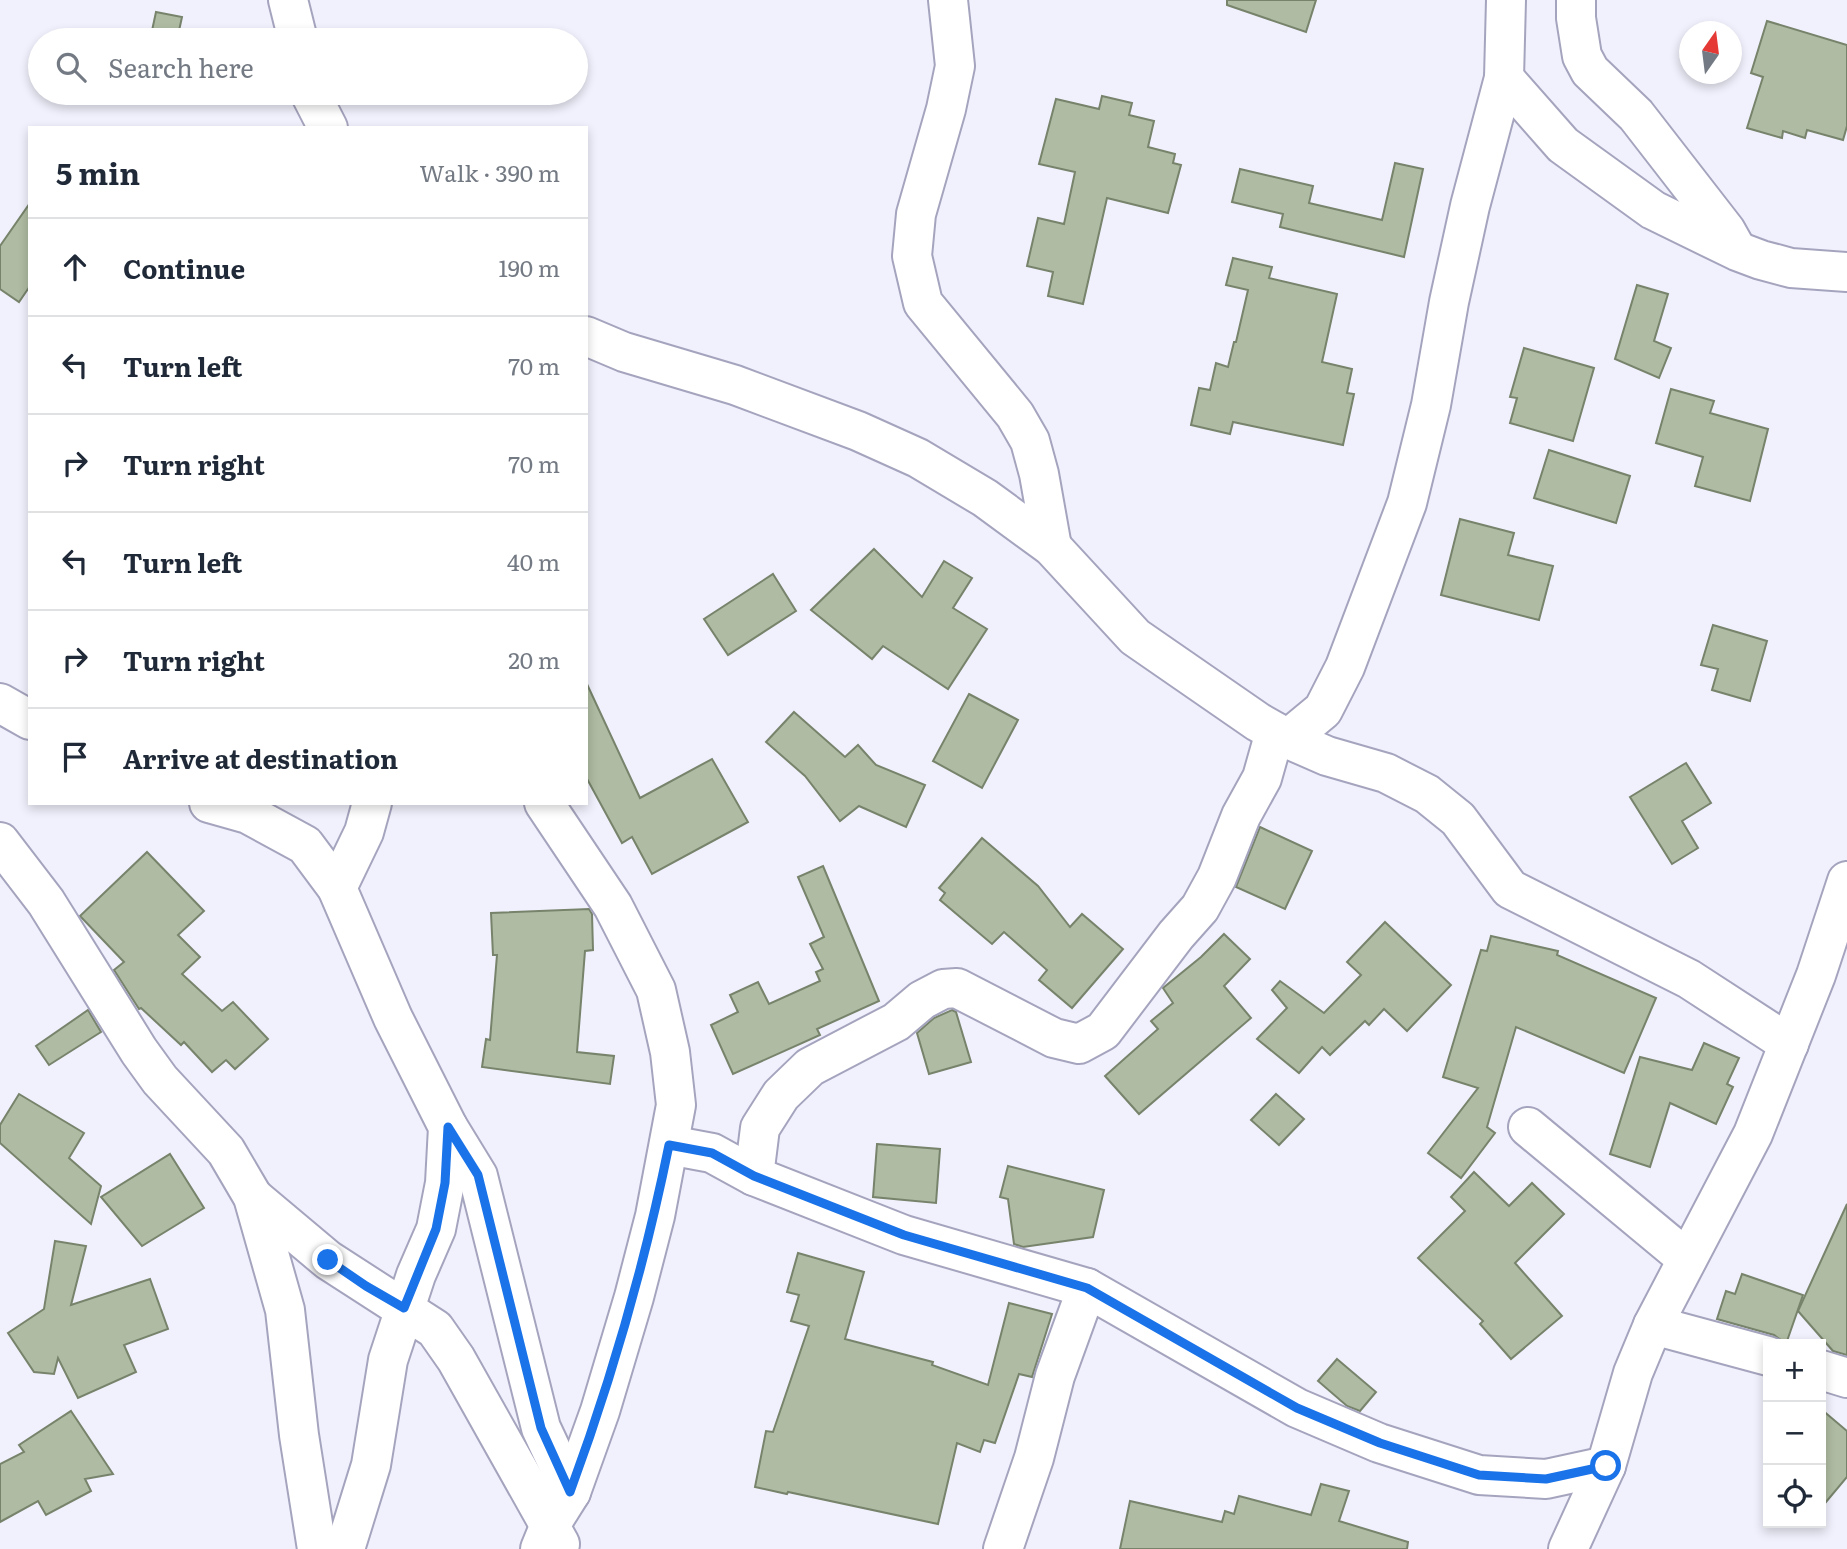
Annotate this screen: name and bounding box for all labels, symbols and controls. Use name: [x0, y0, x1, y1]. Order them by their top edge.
north arrow: [1679, 21, 1742, 84]
search box: [28, 28, 588, 105]
text: Search here: [108, 47, 254, 86]
icon: search: [52, 48, 90, 86]
text: 5 min: [56, 150, 140, 194]
text: Walk · 390 m: [420, 155, 560, 189]
icon: ahead: [56, 248, 94, 286]
text: Continue: [123, 248, 245, 287]
text: 190 m: [498, 250, 560, 284]
icon: left: [56, 346, 94, 384]
text: Turn left: [123, 346, 242, 385]
text: 70 m: [508, 348, 560, 382]
icon: right: [56, 444, 94, 482]
text: Turn right: [123, 444, 265, 483]
text: 70 m: [508, 446, 560, 480]
icon: left: [56, 542, 94, 580]
text: Turn left: [123, 542, 242, 581]
text: 40 m: [507, 544, 560, 578]
icon: right: [56, 640, 94, 678]
text: Turn right: [123, 640, 265, 679]
text: 20 m: [508, 642, 560, 676]
icon: arrive: [56, 738, 94, 776]
text: Arrive at destination: [123, 738, 398, 777]
route end: [312, 1244, 343, 1275]
map controls: [1763, 1339, 1826, 1528]
button: +: [1763, 1339, 1826, 1402]
button: −: [1763, 1402, 1826, 1465]
route start: [1590, 1450, 1621, 1481]
button: locate: [1763, 1465, 1826, 1528]

